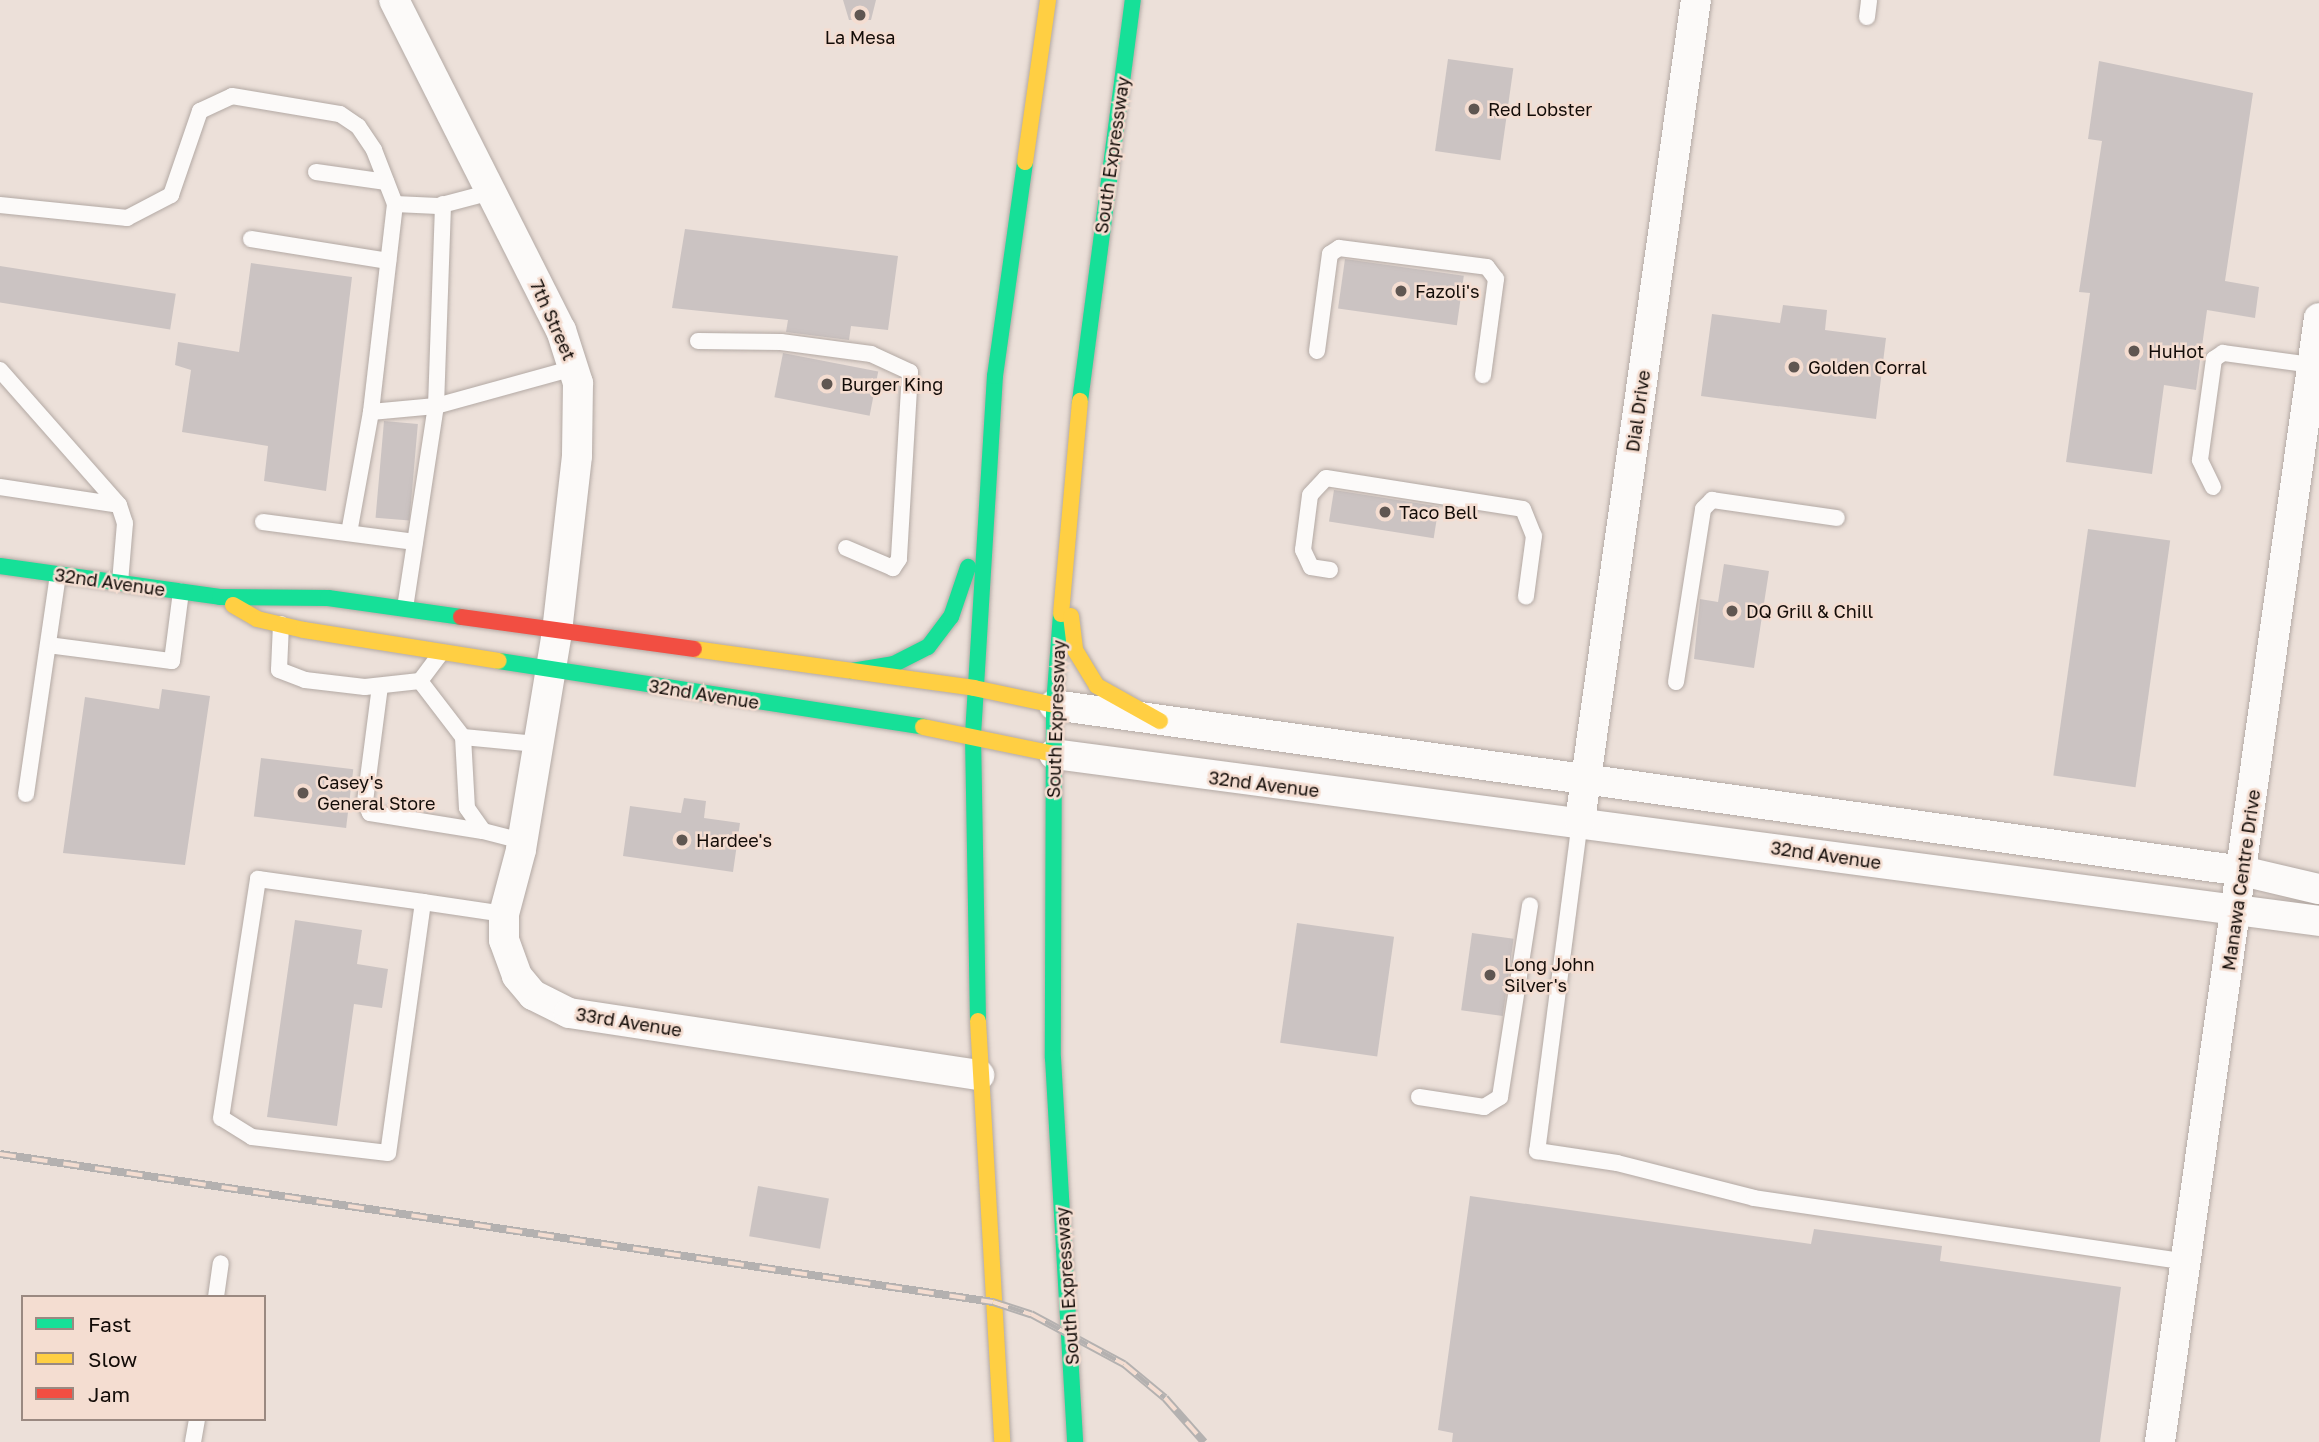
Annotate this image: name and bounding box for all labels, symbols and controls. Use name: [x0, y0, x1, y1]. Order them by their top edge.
marker: La Mesa: [852, 7, 868, 23]
place label: La Mesa: [825, 26, 895, 48]
street label: South Expressway: [1090, 75, 1134, 235]
place label: Red Lobster: [1488, 98, 1592, 120]
marker: Red Lobster: [1466, 101, 1482, 117]
street label: 7th Street: [526, 277, 580, 363]
place label: Fazoli's: [1415, 280, 1480, 302]
marker: Fazoli's: [1393, 283, 1409, 299]
place label: HuHot: [2148, 340, 2204, 362]
marker: HuHot: [2126, 343, 2142, 359]
place label: Golden Corral: [1808, 356, 1927, 378]
marker: Golden Corral: [1786, 359, 1802, 375]
street label: Dial Drive: [1622, 369, 1654, 453]
place label: Burger King: [841, 373, 943, 395]
marker: Burger King: [819, 376, 835, 392]
place label: Taco Bell: [1399, 501, 1478, 523]
marker: Taco Bell: [1377, 504, 1393, 520]
street label: 32nd Avenue: [53, 564, 167, 600]
place label: DQ Grill & Chill: [1746, 600, 1873, 622]
marker: DQ Grill & Chill: [1724, 603, 1740, 619]
street label: South Expressway: [1042, 639, 1070, 799]
street label: 32nd Avenue: [647, 675, 761, 713]
street label: 32nd Avenue: [1208, 767, 1320, 801]
place label: Casey's General Store: [317, 772, 435, 814]
marker: Casey's General Store: [295, 785, 311, 801]
street label: Manawa Centre Drive: [2218, 788, 2264, 972]
place label: Hardee's: [696, 829, 772, 851]
marker: Hardee's: [674, 832, 690, 848]
street label: 32nd Avenue: [1769, 837, 1883, 873]
place label: Long John Silver's: [1504, 954, 1594, 996]
marker: Long John Silver's: [1482, 967, 1498, 983]
street label: 33rd Avenue: [574, 1003, 684, 1041]
street label: South Expressway: [1051, 1206, 1083, 1366]
legend: [21, 1295, 266, 1421]
text: Fast: [88, 1311, 131, 1337]
text: Slow: [88, 1346, 137, 1372]
text: Jam: [88, 1381, 130, 1407]

